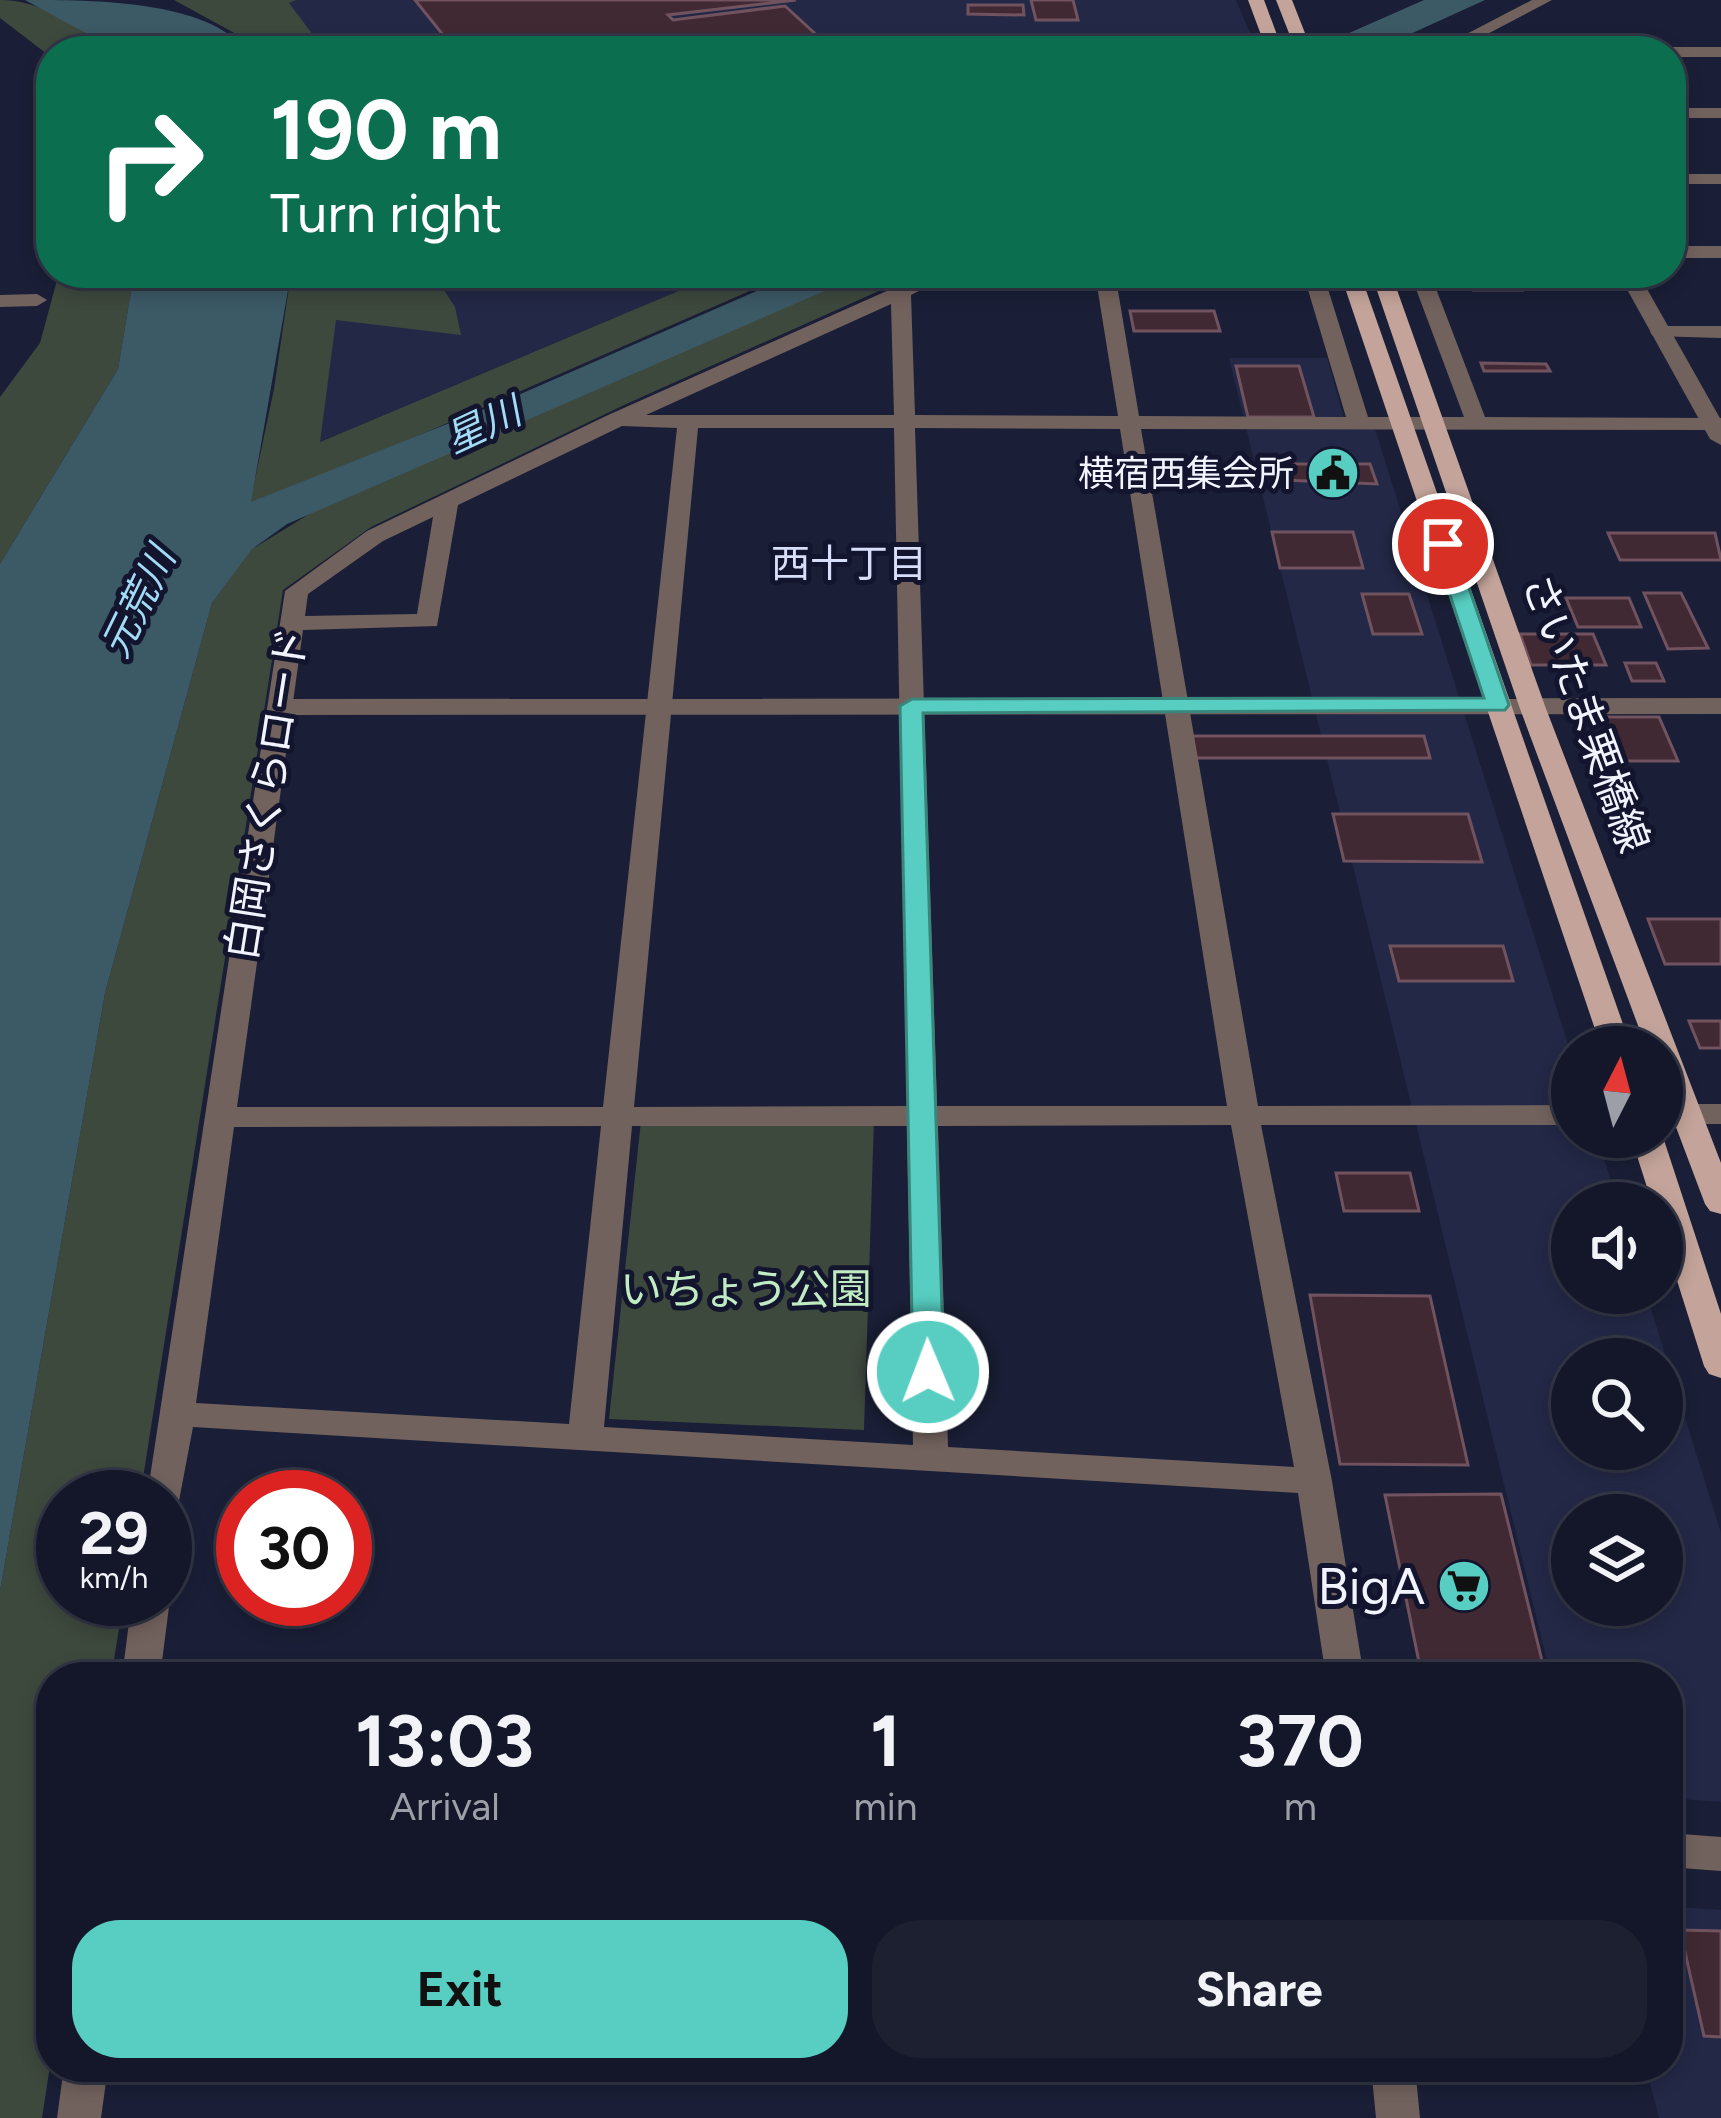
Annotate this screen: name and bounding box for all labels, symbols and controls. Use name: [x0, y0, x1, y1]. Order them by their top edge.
text: 190 m: [270, 79, 502, 180]
icon: right: [72, 84, 228, 240]
text: Turn right: [270, 181, 502, 246]
water label: 星川: [438, 386, 532, 463]
public building icon: 横宿西集会所: [1305, 445, 1361, 501]
place label: 横宿西集会所: [1078, 452, 1294, 495]
pin: [1392, 493, 1494, 595]
icon: arrive: [1410, 511, 1476, 577]
water label: 元荒川: [91, 536, 187, 665]
district label: 西十丁目: [771, 540, 927, 587]
street label: さいたま栗橋線: [1512, 567, 1660, 859]
street label: 白岡さくらロード: [216, 624, 318, 964]
north arrow: [1551, 1026, 1683, 1158]
map controls: [1551, 1026, 1683, 1626]
button: sound: [1551, 1182, 1683, 1314]
park label: いちょう公園: [620, 1264, 872, 1315]
position arrow: [865, 1309, 991, 1435]
button: search: [1551, 1338, 1683, 1470]
speed limit sign: 30: [216, 1470, 372, 1626]
button: layers: [1551, 1494, 1683, 1626]
text: 29: [79, 1497, 149, 1569]
place label: BigA: [1318, 1556, 1425, 1617]
supermarket icon: BigA: [1436, 1558, 1492, 1614]
text: km/h: [80, 1559, 148, 1596]
text: 13:03: [355, 1698, 534, 1784]
text: 1: [870, 1698, 901, 1784]
text: 370: [1237, 1698, 1364, 1784]
text: Arrival: [390, 1783, 500, 1830]
text: min: [854, 1783, 918, 1830]
text: m: [1284, 1783, 1317, 1830]
button: Exit: [72, 1920, 848, 2058]
button: Share: [872, 1920, 1647, 2058]

